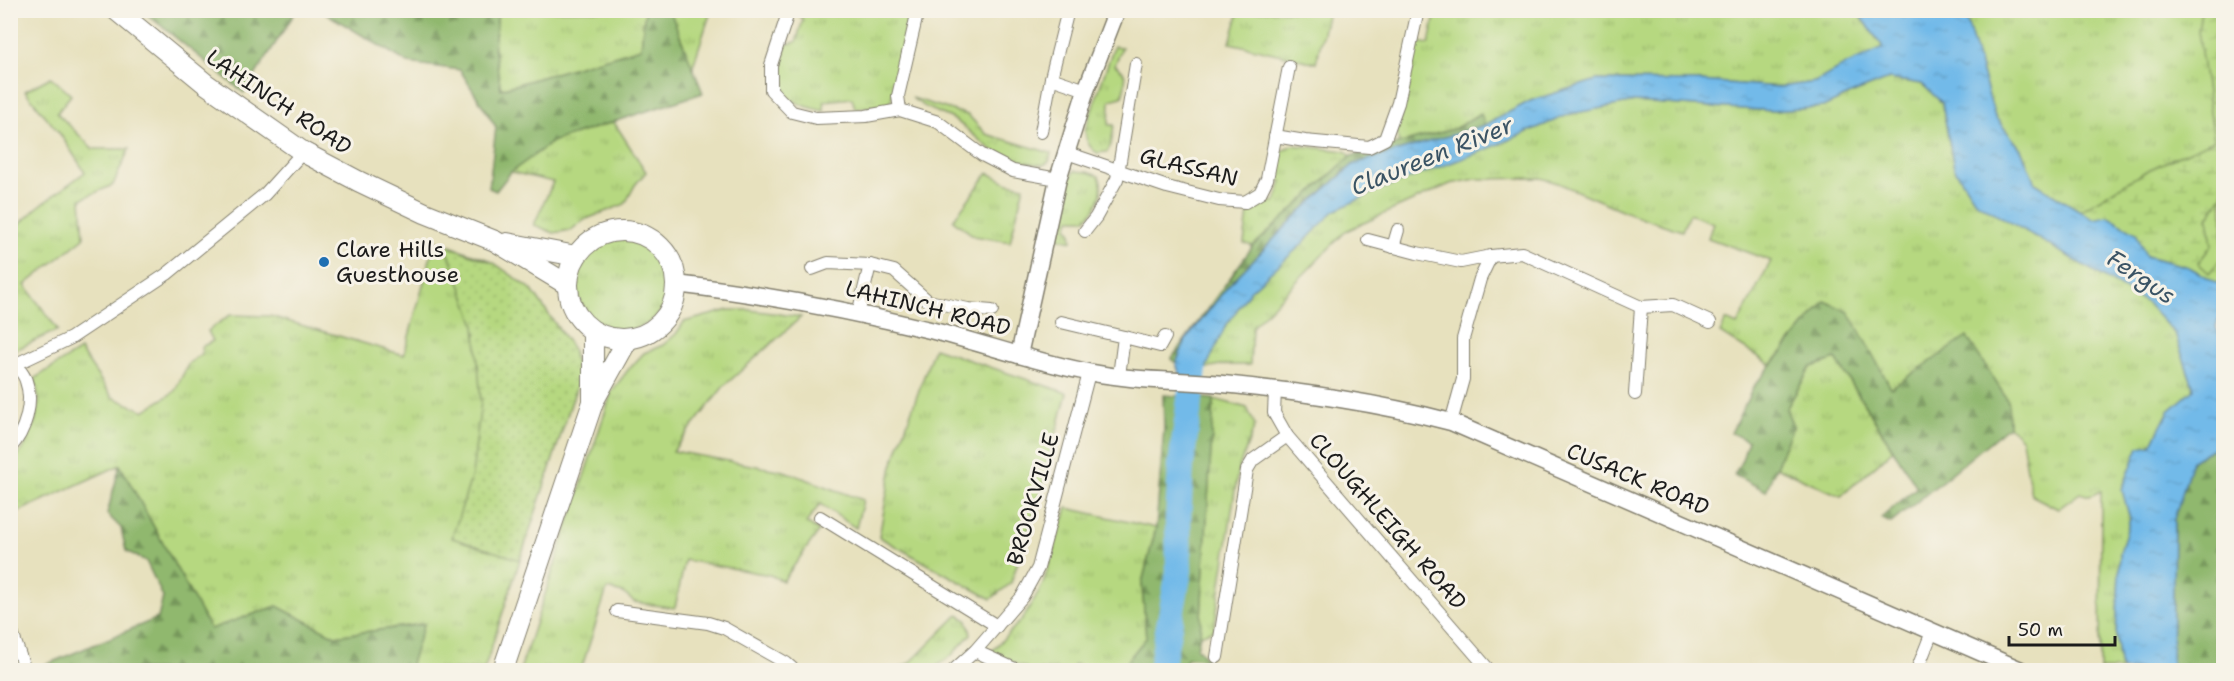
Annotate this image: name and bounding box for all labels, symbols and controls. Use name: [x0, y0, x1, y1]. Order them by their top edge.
street label: LAHINCH ROAD: [201, 43, 357, 161]
water label: Claureen River: [1346, 109, 1519, 203]
street label: GLASSAN: [1137, 141, 1241, 193]
place label: Clare Hills Guesthouse: [336, 235, 459, 289]
water label: Fergus: [2100, 242, 2182, 312]
marker: Clare Hills Guesthouse: [317, 255, 331, 269]
street label: LAHINCH ROAD: [842, 273, 1014, 343]
street label: CLOUGHLEIGH ROAD: [1303, 426, 1473, 616]
street label: BROOKVILLE: [1000, 429, 1066, 569]
street label: CUSACK ROAD: [1562, 436, 1714, 522]
scale bar: [2009, 609, 2116, 647]
text: 50 m: [2018, 618, 2063, 642]

